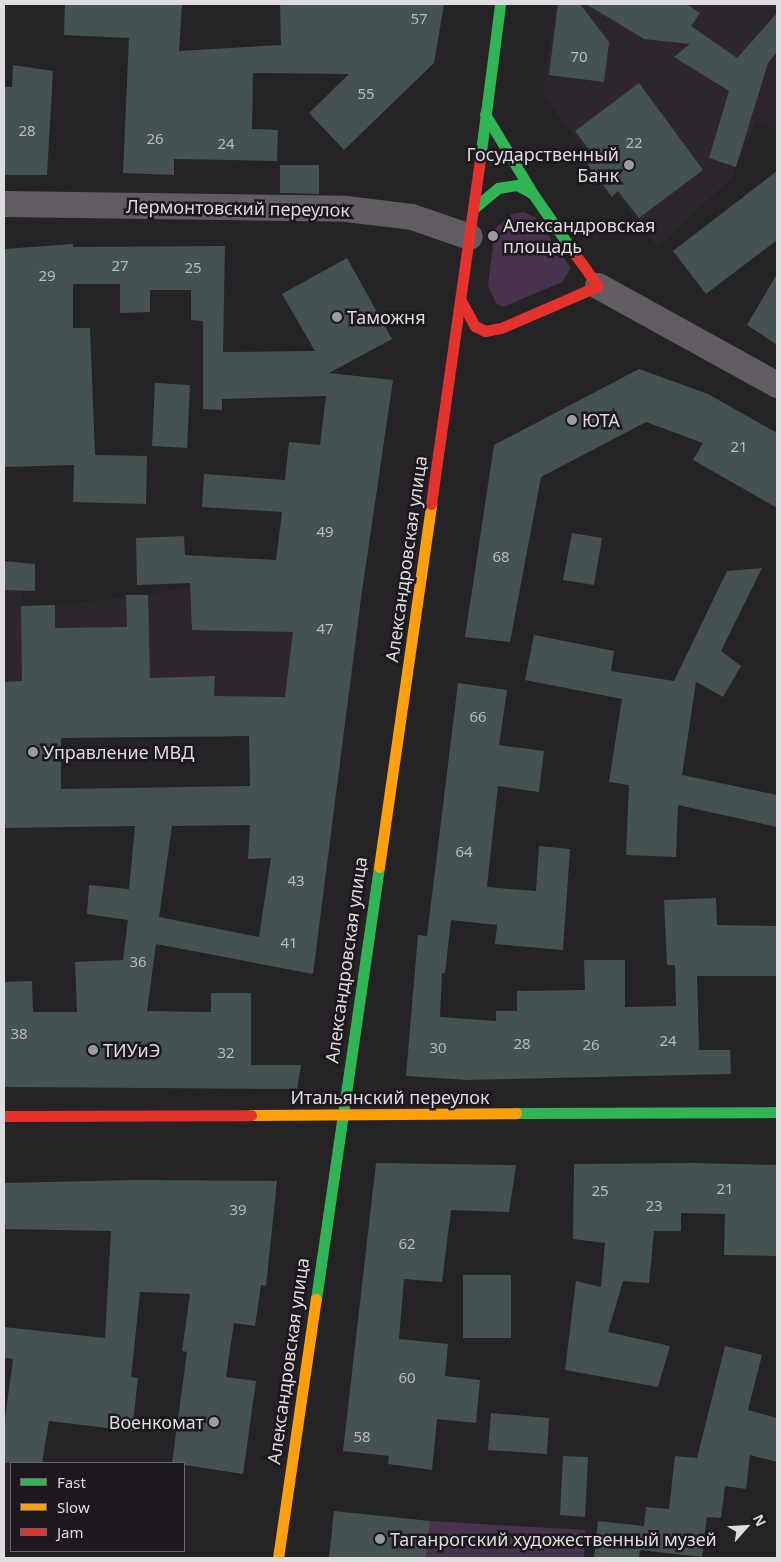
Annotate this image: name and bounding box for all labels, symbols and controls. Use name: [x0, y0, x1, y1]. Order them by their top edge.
house number: 57: [410, 10, 428, 28]
house number: 70: [570, 48, 588, 66]
house number: 55: [357, 85, 375, 103]
house number: 28: [18, 122, 36, 140]
house number: 26: [146, 130, 164, 148]
house number: 22: [625, 134, 643, 152]
house number: 24: [217, 135, 235, 153]
place label: Государственный Банк: [467, 144, 619, 186]
marker: Государственный Банк: [623, 159, 635, 171]
street label: Лермонтовский переулок: [126, 195, 350, 221]
place label: Александровская площадь: [503, 215, 655, 258]
marker: Александровская площадь: [487, 230, 499, 242]
house number: 27: [111, 257, 129, 275]
house number: 25: [184, 259, 202, 277]
house number: 29: [38, 267, 56, 285]
place label: Таможня: [347, 306, 426, 328]
marker: Таможня: [331, 311, 343, 323]
place label: ЮТА: [582, 409, 620, 431]
marker: ЮТА: [566, 414, 578, 426]
house number: 21: [730, 438, 748, 456]
street label: Александровская улица: [381, 455, 431, 663]
house number: 49: [316, 523, 334, 541]
house number: 68: [492, 548, 510, 566]
house number: 47: [316, 620, 334, 638]
house number: 66: [469, 708, 487, 726]
place label: Управление МВД: [43, 741, 194, 763]
marker: Управление МВД: [27, 746, 39, 758]
house number: 64: [455, 843, 473, 861]
street label: Александровская улица: [321, 856, 371, 1064]
house number: 43: [287, 872, 305, 890]
house number: 41: [280, 934, 298, 952]
house number: 36: [129, 953, 147, 971]
house number: 38: [10, 1025, 28, 1043]
house number: 24: [659, 1032, 677, 1050]
house number: 28: [513, 1035, 531, 1053]
house number: 26: [582, 1036, 600, 1054]
place label: ТИУиЭ: [103, 1039, 160, 1061]
house number: 30: [429, 1039, 447, 1057]
marker: ТИУиЭ: [87, 1044, 99, 1056]
house number: 32: [217, 1044, 235, 1062]
street label: Итальянский переулок: [290, 1086, 490, 1108]
house number: 21: [716, 1180, 734, 1198]
house number: 25: [591, 1182, 609, 1200]
house number: 23: [645, 1197, 663, 1215]
house number: 39: [229, 1201, 247, 1219]
house number: 62: [398, 1235, 416, 1253]
street label: Александровская улица: [263, 1257, 313, 1465]
house number: 60: [398, 1369, 416, 1387]
place label: Военкомат: [109, 1411, 204, 1433]
marker: Военкомат: [208, 1416, 220, 1428]
house number: 58: [353, 1428, 371, 1446]
legend: [10, 1462, 185, 1552]
text: Fast: [57, 1472, 86, 1492]
text: Slow: [57, 1497, 90, 1517]
north arrow: [721, 1502, 771, 1552]
text: N: [749, 1511, 771, 1529]
text: Jam: [57, 1522, 84, 1542]
place label: Таганрогский художественный музей: [390, 1528, 717, 1550]
marker: Таганрогский художественный музей: [374, 1533, 386, 1545]

